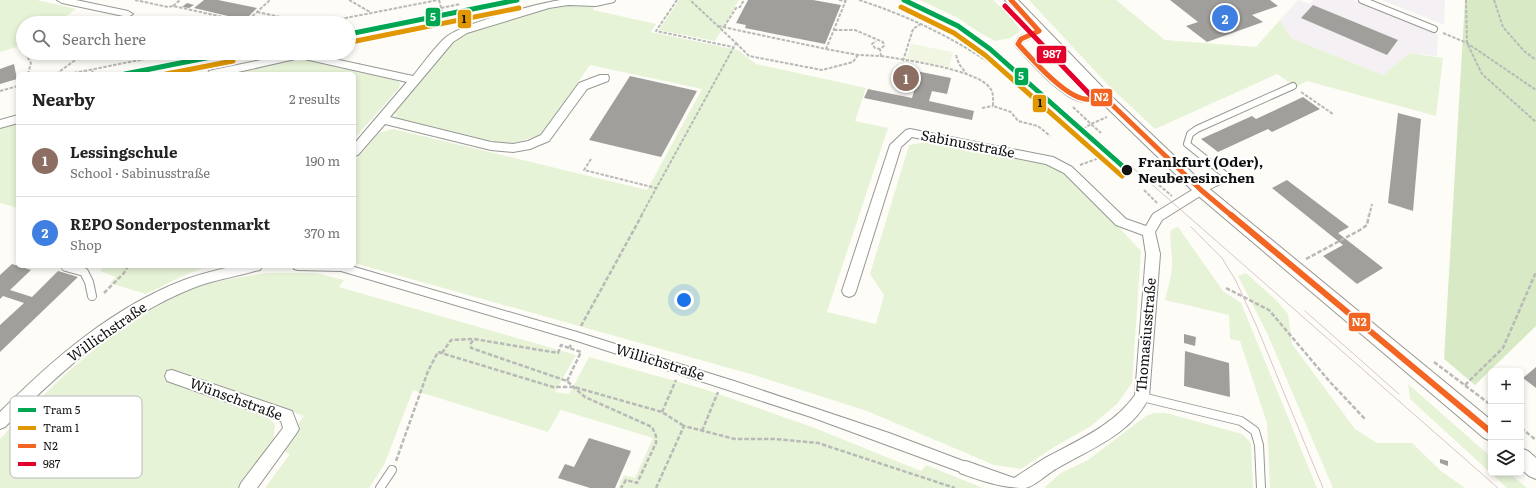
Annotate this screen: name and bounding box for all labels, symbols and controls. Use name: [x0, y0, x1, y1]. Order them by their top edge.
pin: 2: [1212, 3, 1238, 33]
line badge: 5: [425, 7, 441, 27]
text: 5: [430, 8, 436, 24]
line badge: 1: [457, 9, 472, 29]
text: 1: [462, 10, 467, 26]
search box: [16, 16, 356, 60]
icon: search: [30, 27, 52, 49]
text: Search here: [62, 27, 146, 50]
line badge: 987: [1036, 45, 1067, 64]
text: 987: [1043, 45, 1061, 61]
pin: 1: [893, 63, 919, 93]
line badge: 5: [1014, 67, 1029, 86]
text: 5: [1018, 67, 1024, 83]
text: Nearby: [32, 86, 95, 111]
line badge: N2: [1090, 88, 1113, 107]
text: N2: [1093, 88, 1109, 104]
text: 2 results: [289, 89, 340, 108]
line badge: 1: [1032, 94, 1047, 113]
text: 1: [1038, 94, 1043, 110]
street label: Sabinusstraße: [920, 124, 1017, 162]
text: Lessingschule: [70, 140, 177, 163]
text: 1: [42, 151, 48, 170]
text: 190 m: [305, 151, 340, 170]
place label: Frankfurt (Oder), Neuberesinchen: [1138, 151, 1263, 187]
text: School · Sabinusstraße: [70, 163, 210, 182]
marker: Frankfurt (Oder), Neuberesinchen: [1120, 163, 1134, 177]
text: REPO Sonderpostenmarkt: [70, 212, 270, 235]
text: 2: [42, 223, 48, 242]
text: 370 m: [304, 223, 340, 242]
text: Shop: [70, 235, 102, 254]
street label: Thomasiusstraße: [1130, 277, 1160, 393]
your location: [674, 290, 694, 310]
street label: Willichstraße: [63, 297, 150, 366]
line badge: N2: [1348, 312, 1371, 332]
text: N2: [1351, 313, 1367, 329]
street label: Willichstraße: [613, 338, 707, 384]
map controls: [1488, 368, 1524, 476]
button: +: [1488, 368, 1524, 404]
street label: Wünschstraße: [187, 372, 286, 424]
legend: [10, 396, 142, 478]
text: Tram 5: [43, 401, 81, 417]
button: −: [1488, 404, 1524, 440]
text: Tram 1: [43, 419, 80, 435]
text: N2: [43, 437, 58, 453]
button: layers: [1488, 440, 1524, 476]
text: 987: [43, 455, 61, 471]

